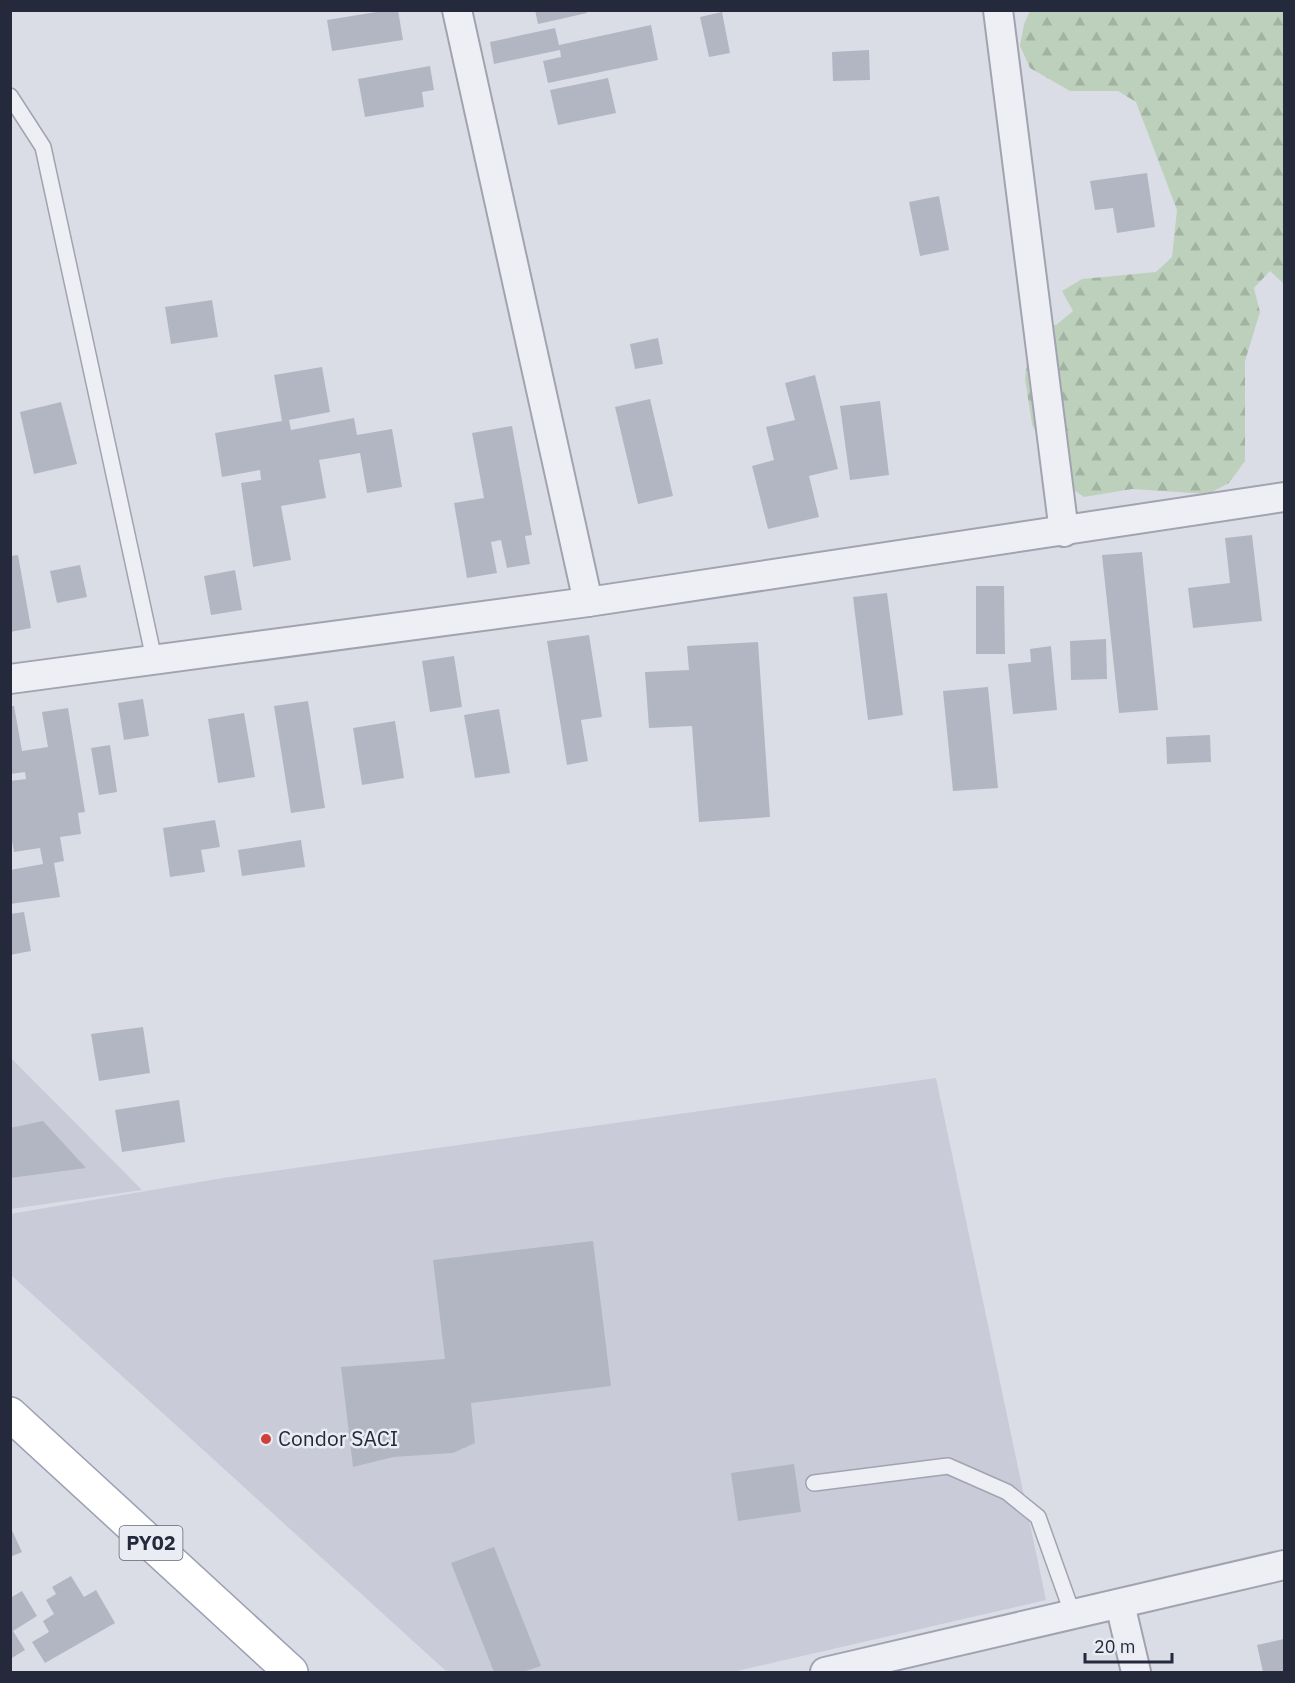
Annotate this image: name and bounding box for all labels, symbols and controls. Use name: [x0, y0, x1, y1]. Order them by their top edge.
place label: Condor SACI: [278, 1424, 398, 1452]
marker: Condor SACI: [259, 1432, 273, 1446]
road number: PY02: [120, 1526, 182, 1560]
scale bar: [1085, 1626, 1172, 1664]
text: 20 m: [1094, 1635, 1136, 1658]

